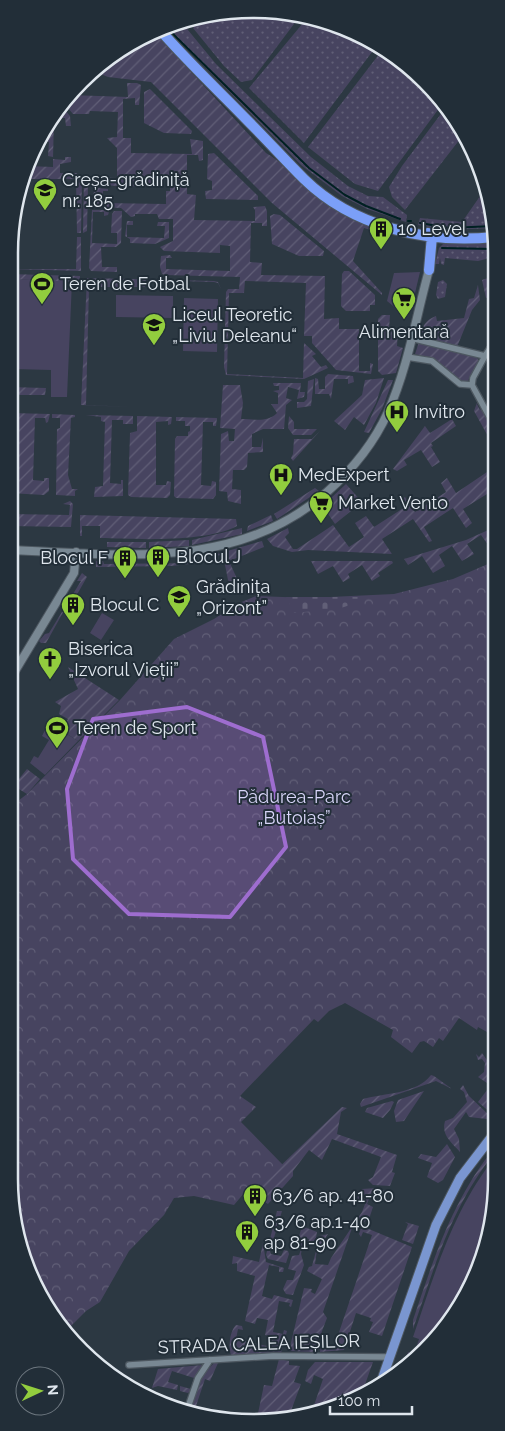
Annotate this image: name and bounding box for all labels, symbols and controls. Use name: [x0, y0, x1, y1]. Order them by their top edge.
place label: Creșa-grădiniță nr. 185: [62, 169, 190, 211]
school or university icon: Creșa-grădiniță nr. 185: [32, 177, 58, 211]
building icon: 10 Level: [368, 216, 394, 250]
place label: 10 Level: [398, 218, 467, 239]
sports icon: Teren de Fotbal: [29, 271, 55, 305]
place label: Teren de Fotbal: [60, 273, 190, 294]
supermarket icon: Alimentară: [391, 286, 417, 320]
place label: Liceul Teoretic „Liviu Deleanu“: [172, 304, 297, 346]
school or university icon: Liceul Teoretic „Liviu Deleanu“: [141, 312, 167, 346]
place label: Alimentară: [359, 321, 449, 342]
hospital icon: Invitro: [384, 399, 410, 433]
place label: Invitro: [414, 401, 465, 422]
hospital icon: MedExpert: [268, 462, 294, 496]
place label: MedExpert: [298, 464, 389, 485]
supermarket icon: Market Vento: [308, 490, 334, 524]
place label: Market Vento: [338, 492, 448, 513]
building icon: Blocul J: [145, 544, 171, 578]
building icon: Blocul F: [112, 545, 138, 579]
place label: Blocul J: [176, 546, 241, 567]
place label: Blocul F: [40, 547, 108, 568]
place label: Grădinița „Orizont”: [196, 576, 270, 618]
school or university icon: Grădinița „Orizont”: [166, 584, 192, 618]
building icon: Blocul C: [60, 592, 86, 626]
place label: Blocul C: [90, 594, 159, 615]
place label: Biserica „Izvorul Vieții”: [68, 638, 179, 680]
church icon: Biserica „Izvorul Vieții”: [37, 646, 63, 680]
sports icon: Teren de Sport: [44, 715, 70, 749]
place label: Teren de Sport: [74, 717, 197, 738]
park label: Pădurea-Parc „Butoiaș”: [237, 786, 351, 828]
building icon: 63/6 ap. 41-80: [242, 1183, 268, 1217]
place label: 63/6 ap. 41-80: [272, 1185, 394, 1206]
place label: 63/6 ap.1-40 ap 81-90: [264, 1211, 371, 1253]
building icon: 63/6 ap.1-40 ap 81-90: [234, 1219, 260, 1253]
street label: STRADA CALEA IEȘILOR: [158, 1329, 361, 1358]
north arrow: [15, 1366, 65, 1416]
text: N: [45, 1384, 61, 1396]
scale bar: [330, 1384, 412, 1416]
text: 100 m: [338, 1392, 380, 1410]

